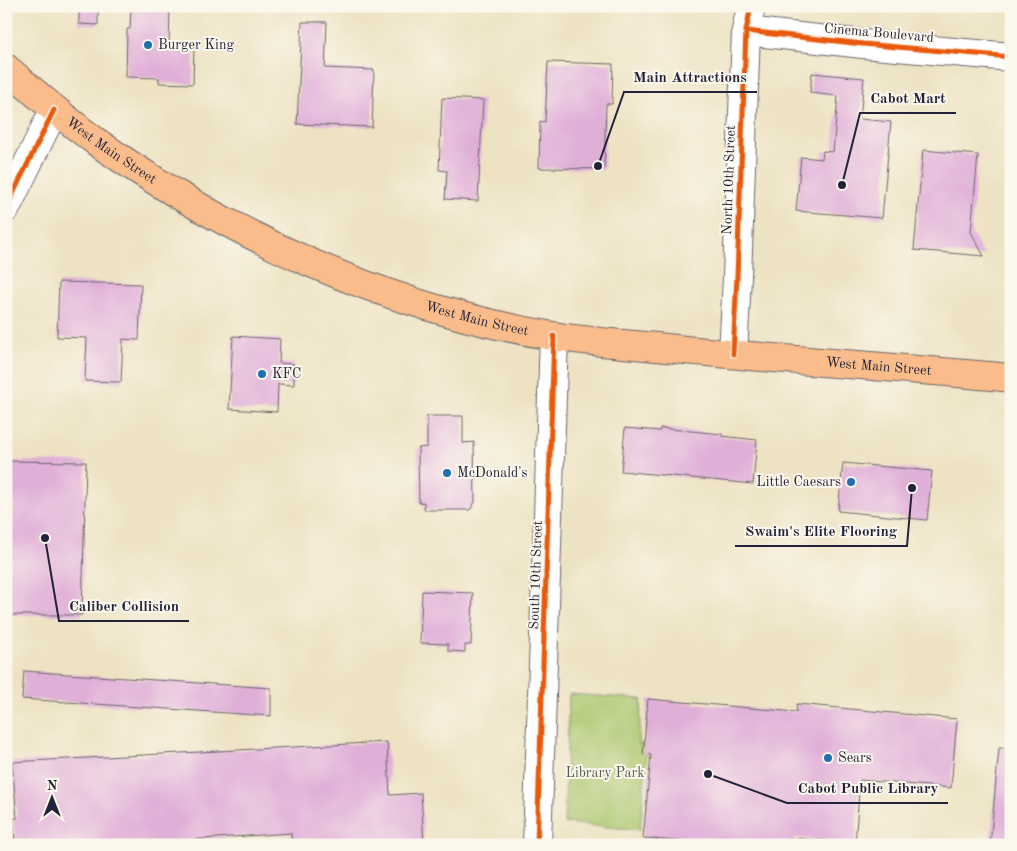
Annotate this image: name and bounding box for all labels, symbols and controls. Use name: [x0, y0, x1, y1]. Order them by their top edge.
street label: Cinema Boulevard: [823, 21, 935, 45]
place label: Burger King: [158, 38, 234, 52]
marker: Burger King: [142, 39, 154, 51]
callout: Main Attractions: [624, 62, 757, 92]
text: Main Attractions: [633, 71, 747, 86]
callout: Cabot Mart: [860, 83, 956, 113]
text: Cabot Mart: [870, 92, 946, 107]
street label: West Main Street: [64, 115, 159, 187]
street label: North 10th Street: [720, 125, 738, 235]
street label: West Main Street: [424, 299, 530, 338]
street label: West Main Street: [825, 355, 932, 378]
place label: KFC: [272, 367, 301, 381]
marker: KFC: [256, 368, 268, 380]
place label: McDonald's: [457, 466, 528, 480]
marker: McDonald's: [441, 467, 453, 479]
place label: Little Caesars: [756, 475, 841, 489]
marker: Little Caesars: [845, 476, 857, 488]
callout: Swaim's Elite Flooring: [735, 516, 907, 546]
street label: South 10th Street: [527, 520, 545, 630]
text: Swaim's Elite Flooring: [745, 525, 898, 540]
callout: Caliber Collision: [59, 591, 189, 621]
text: Caliber Collision: [69, 600, 179, 615]
place label: Sears: [838, 751, 872, 765]
marker: Sears: [822, 752, 834, 764]
park label: Library Park: [566, 766, 644, 780]
callout: Cabot Public Library: [787, 773, 948, 803]
north arrow: [28, 774, 78, 824]
text: N: [47, 779, 58, 793]
text: Cabot Public Library: [798, 782, 938, 797]

